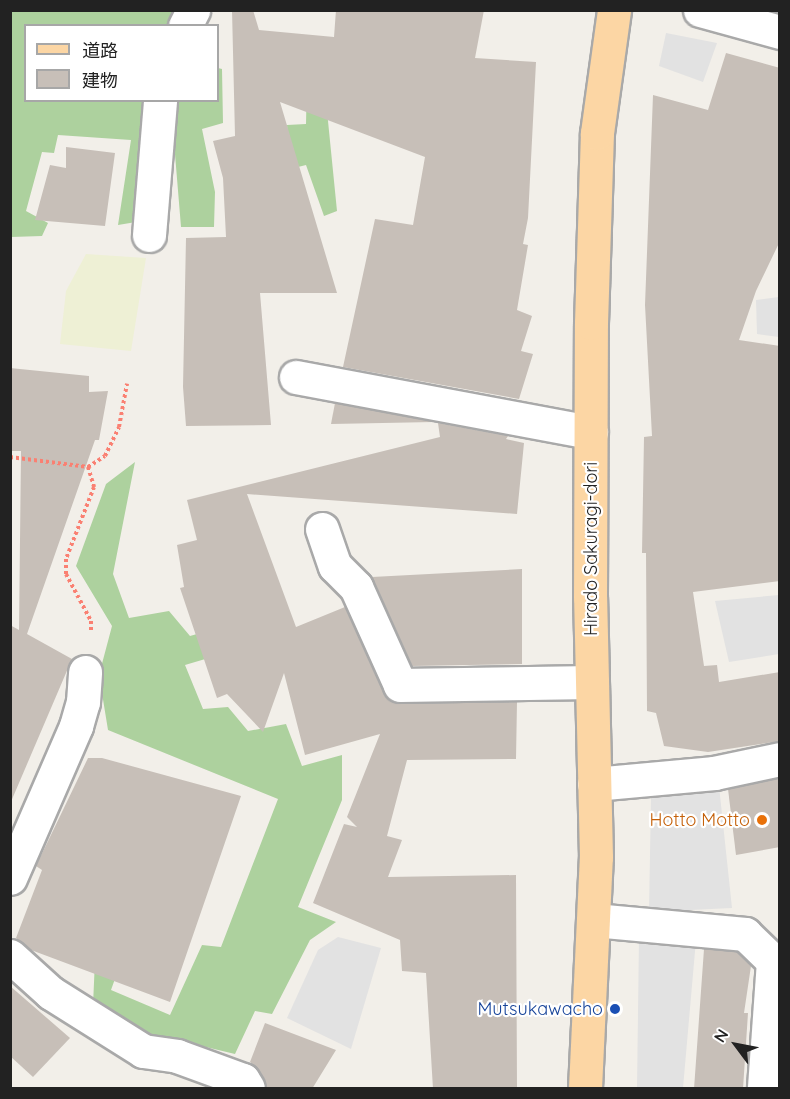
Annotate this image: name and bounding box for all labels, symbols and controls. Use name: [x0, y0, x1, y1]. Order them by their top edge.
legend: [24, 24, 219, 102]
text: 道路: [82, 39, 118, 62]
text: 建物: [82, 69, 118, 92]
street label: Hirado Sakuragi-dori: [580, 462, 602, 636]
place label: Hotto Motto: [650, 809, 750, 831]
marker: Hotto Motto: [755, 813, 769, 827]
place label: Mutsukawacho: [477, 998, 603, 1020]
marker: Mutsukawacho: [608, 1002, 622, 1016]
north arrow: [706, 1015, 766, 1075]
text: N: [709, 1025, 732, 1046]

